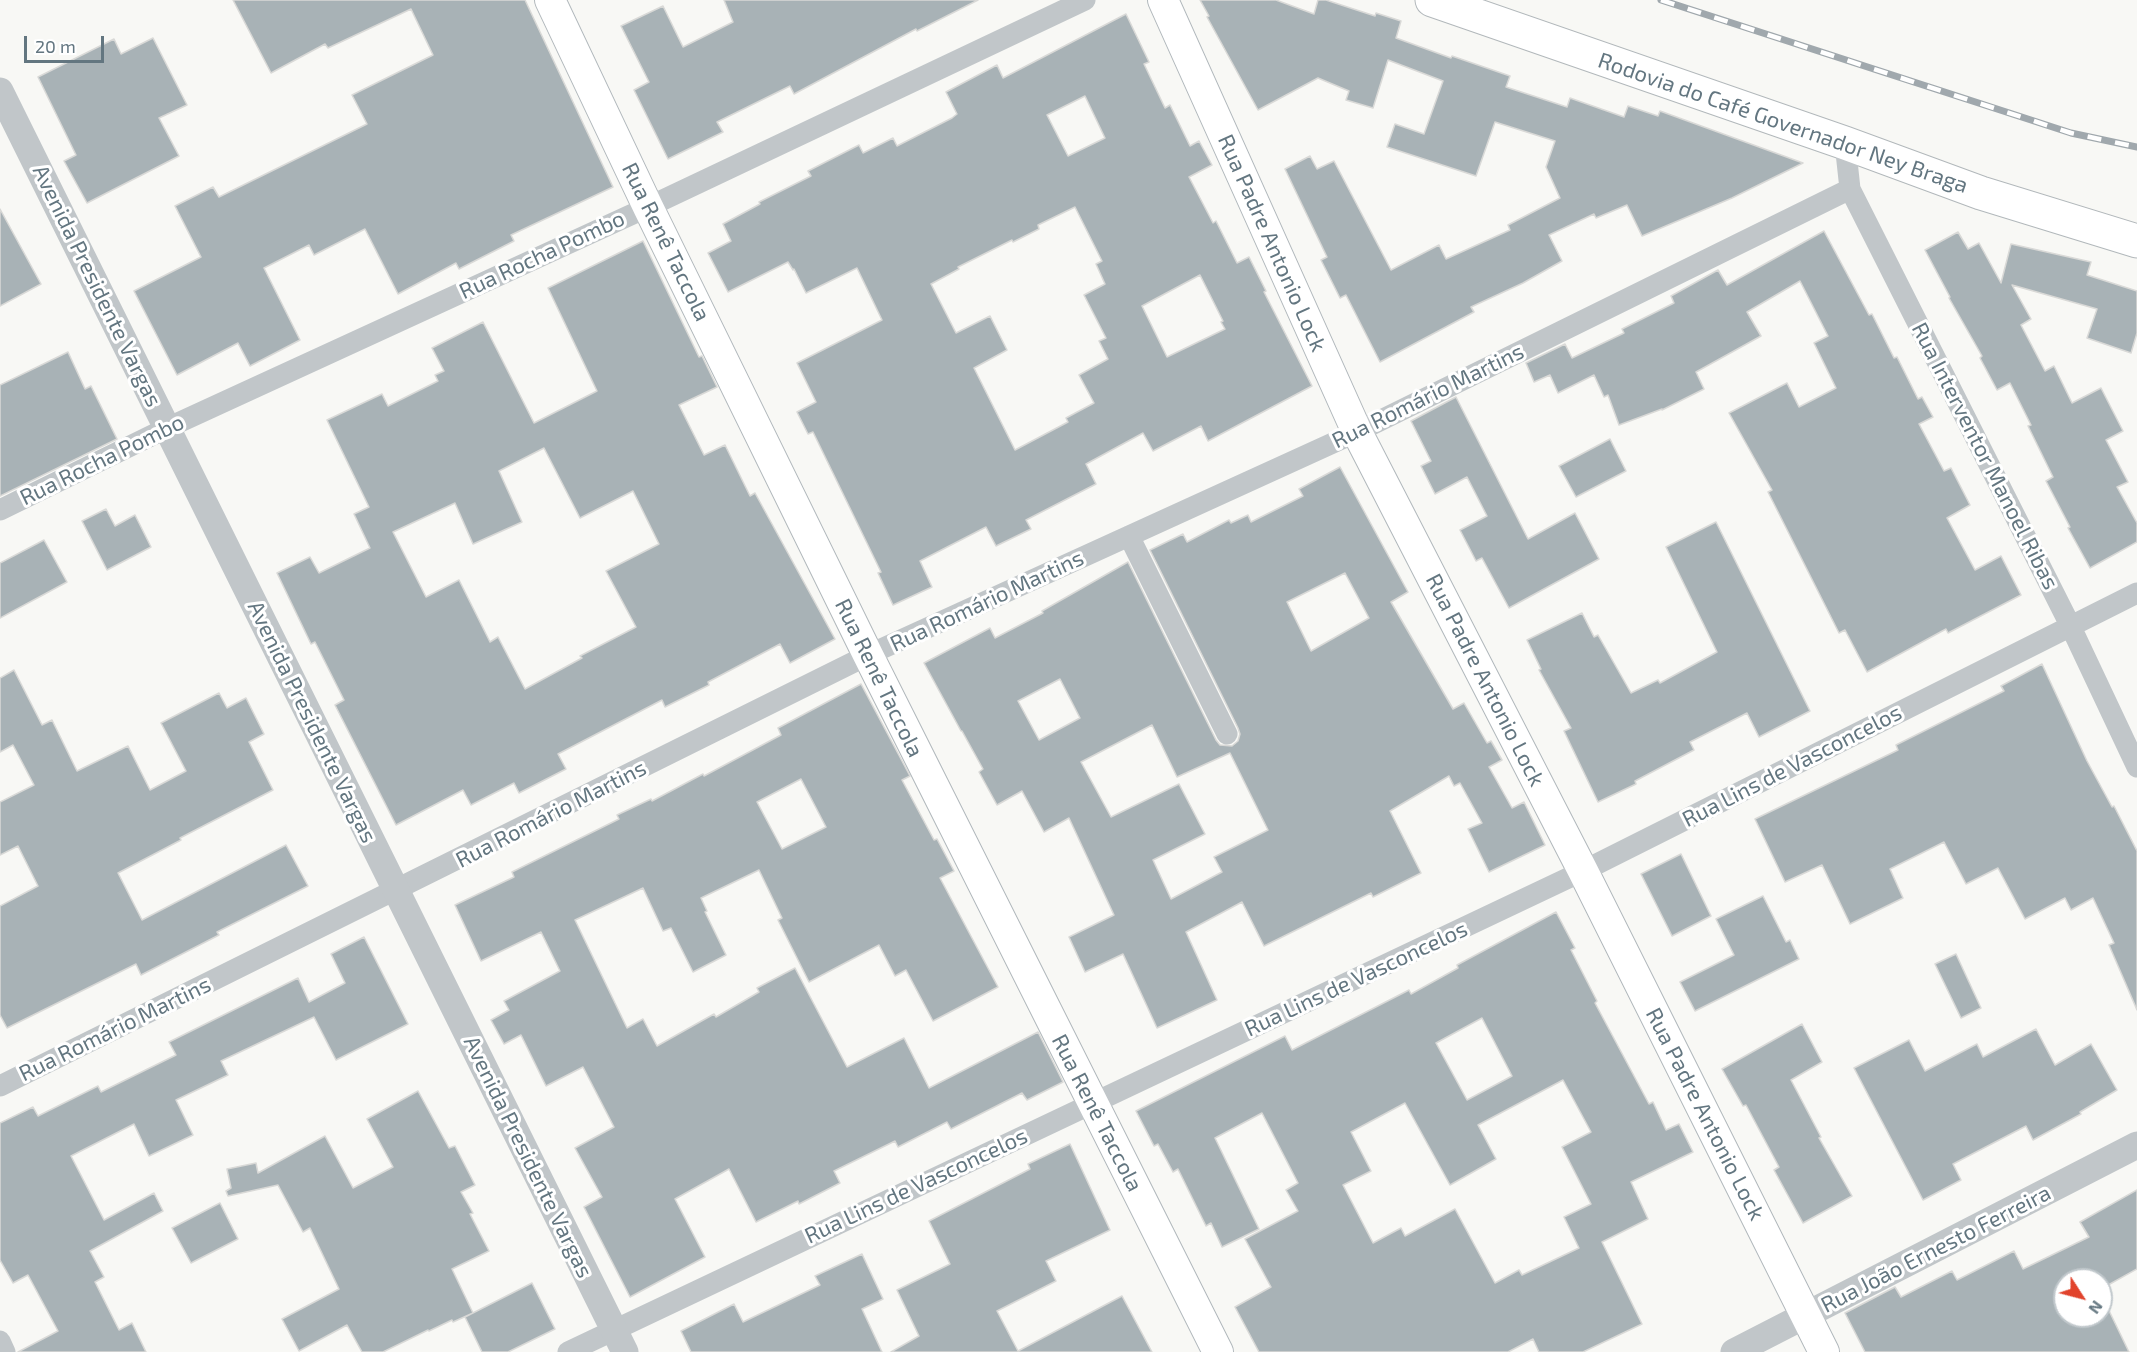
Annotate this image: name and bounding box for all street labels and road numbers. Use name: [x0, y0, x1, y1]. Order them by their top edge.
street label: Rodovia do Café Governador Ney Braga: [1595, 47, 1971, 199]
street label: Rua Padre Antonio Lock: [1212, 130, 1332, 356]
street label: Rua Renê Taccola: [616, 158, 716, 326]
street label: Avenida Presidente Vargas: [27, 161, 167, 411]
street label: Rua Rocha Pombo: [455, 205, 629, 305]
street label: Rua Interventor Manoel Ribas: [1906, 318, 2064, 594]
street label: Rua Romário Martins: [1328, 338, 1528, 454]
street label: Rua Rocha Pombo: [16, 409, 188, 511]
street label: Rua Romário Martins: [886, 545, 1088, 657]
street label: Rua Padre Antonio Lock: [1420, 569, 1550, 791]
street label: Rua Renê Taccola: [829, 594, 929, 762]
street label: Avenida Presidente Vargas: [242, 597, 382, 847]
street label: Rua Lins de Vasconcelos: [1678, 699, 1906, 833]
street label: Rua Romário Martins: [451, 755, 651, 873]
street label: Rua Lins de Vasconcelos: [1240, 916, 1472, 1042]
street label: Rua Romário Martins: [15, 971, 215, 1087]
street label: Rua Padre Antonio Lock: [1640, 1003, 1770, 1225]
street label: Rua Renê Taccola: [1046, 1030, 1148, 1196]
street label: Avenida Presidente Vargas: [458, 1032, 598, 1282]
street label: Rua Lins de Vasconcelos: [800, 1123, 1032, 1249]
street label: Rua João Ernesto Ferreira: [1817, 1180, 2055, 1318]

